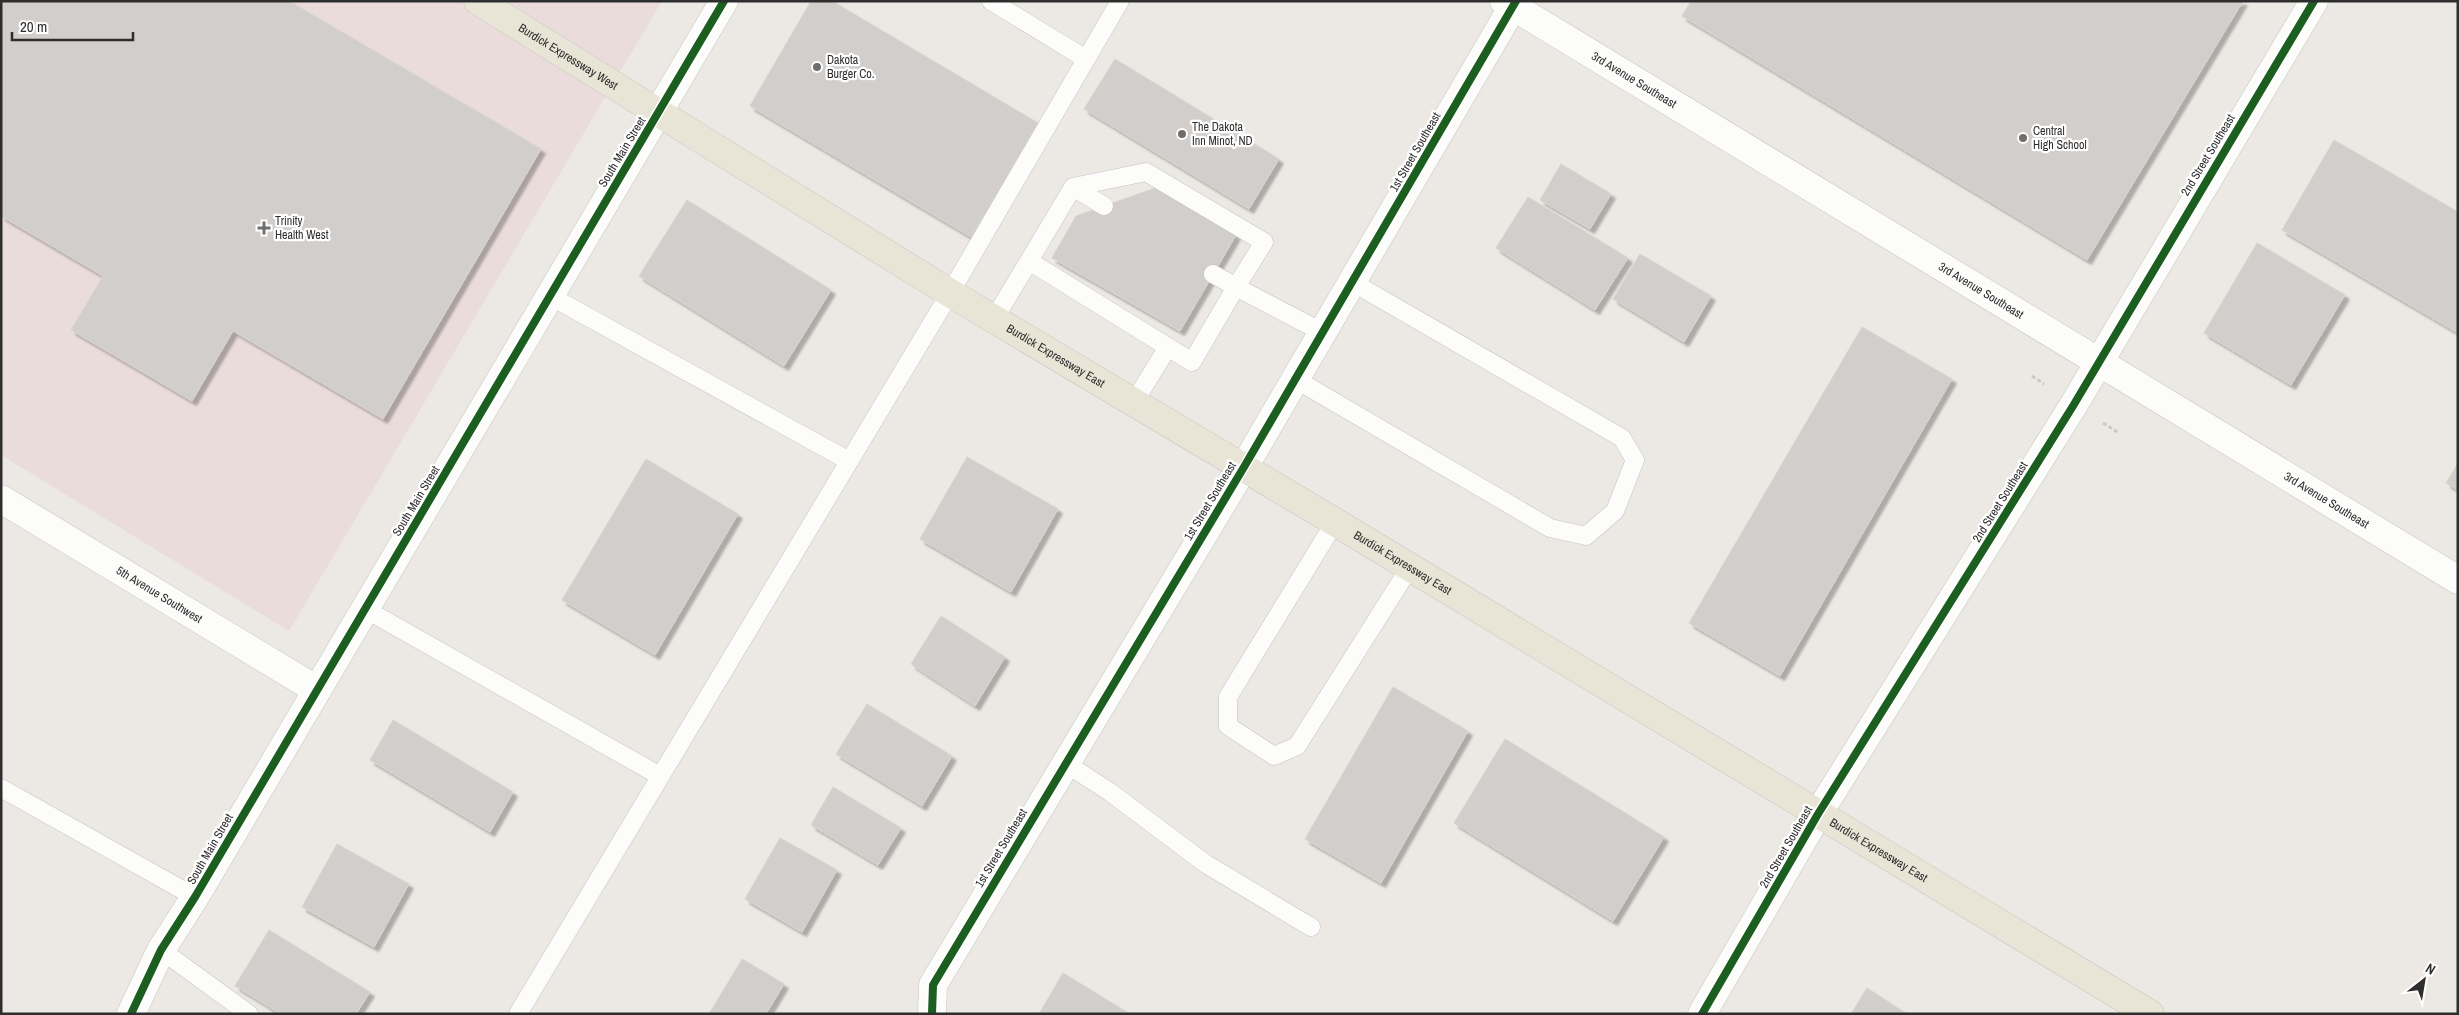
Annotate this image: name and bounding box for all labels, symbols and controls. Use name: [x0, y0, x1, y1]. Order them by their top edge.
scale bar: [12, 10, 134, 42]
text: 20 m: [20, 16, 47, 37]
street label: Burdick Expressway West: [515, 20, 621, 94]
street label: 3rd Avenue Southeast: [1588, 48, 1680, 112]
place label: Dakota Burger Co.: [827, 52, 875, 82]
marker: Dakota Burger Co.: [811, 61, 823, 73]
street label: 1st Street Southeast: [1386, 109, 1444, 195]
street label: 2nd Street Southeast: [2177, 111, 2239, 199]
street label: South Main Street: [595, 114, 649, 190]
place label: The Dakota Inn Minot, ND: [1192, 119, 1253, 149]
place label: Central High School: [2033, 123, 2087, 153]
marker: The Dakota Inn Minot, ND: [1176, 128, 1188, 140]
marker: Central High School: [2017, 132, 2029, 144]
place label: Trinity Health West: [275, 213, 329, 243]
marker: Trinity Health West: [257, 221, 271, 235]
street label: 3rd Avenue Southeast: [1935, 259, 2027, 323]
street label: Burdick Expressway East: [1004, 320, 1108, 391]
street label: 1st Street Southeast: [1180, 458, 1240, 543]
street label: 2nd Street Southeast: [1969, 458, 2031, 545]
street label: South Main Street: [389, 463, 443, 539]
street label: 3rd Avenue Southeast: [2281, 468, 2372, 532]
street label: Burdick Expressway East: [1351, 527, 1455, 599]
street label: 5th Avenue Southwest: [113, 563, 206, 627]
street label: 2nd Street Southeast: [1756, 803, 1816, 891]
street label: 1st Street Southeast: [971, 805, 1031, 890]
street label: South Main Street: [183, 810, 237, 887]
street label: Burdick Expressway East: [1827, 814, 1931, 886]
north arrow: [2399, 955, 2449, 1005]
text: N: [2423, 959, 2439, 979]

